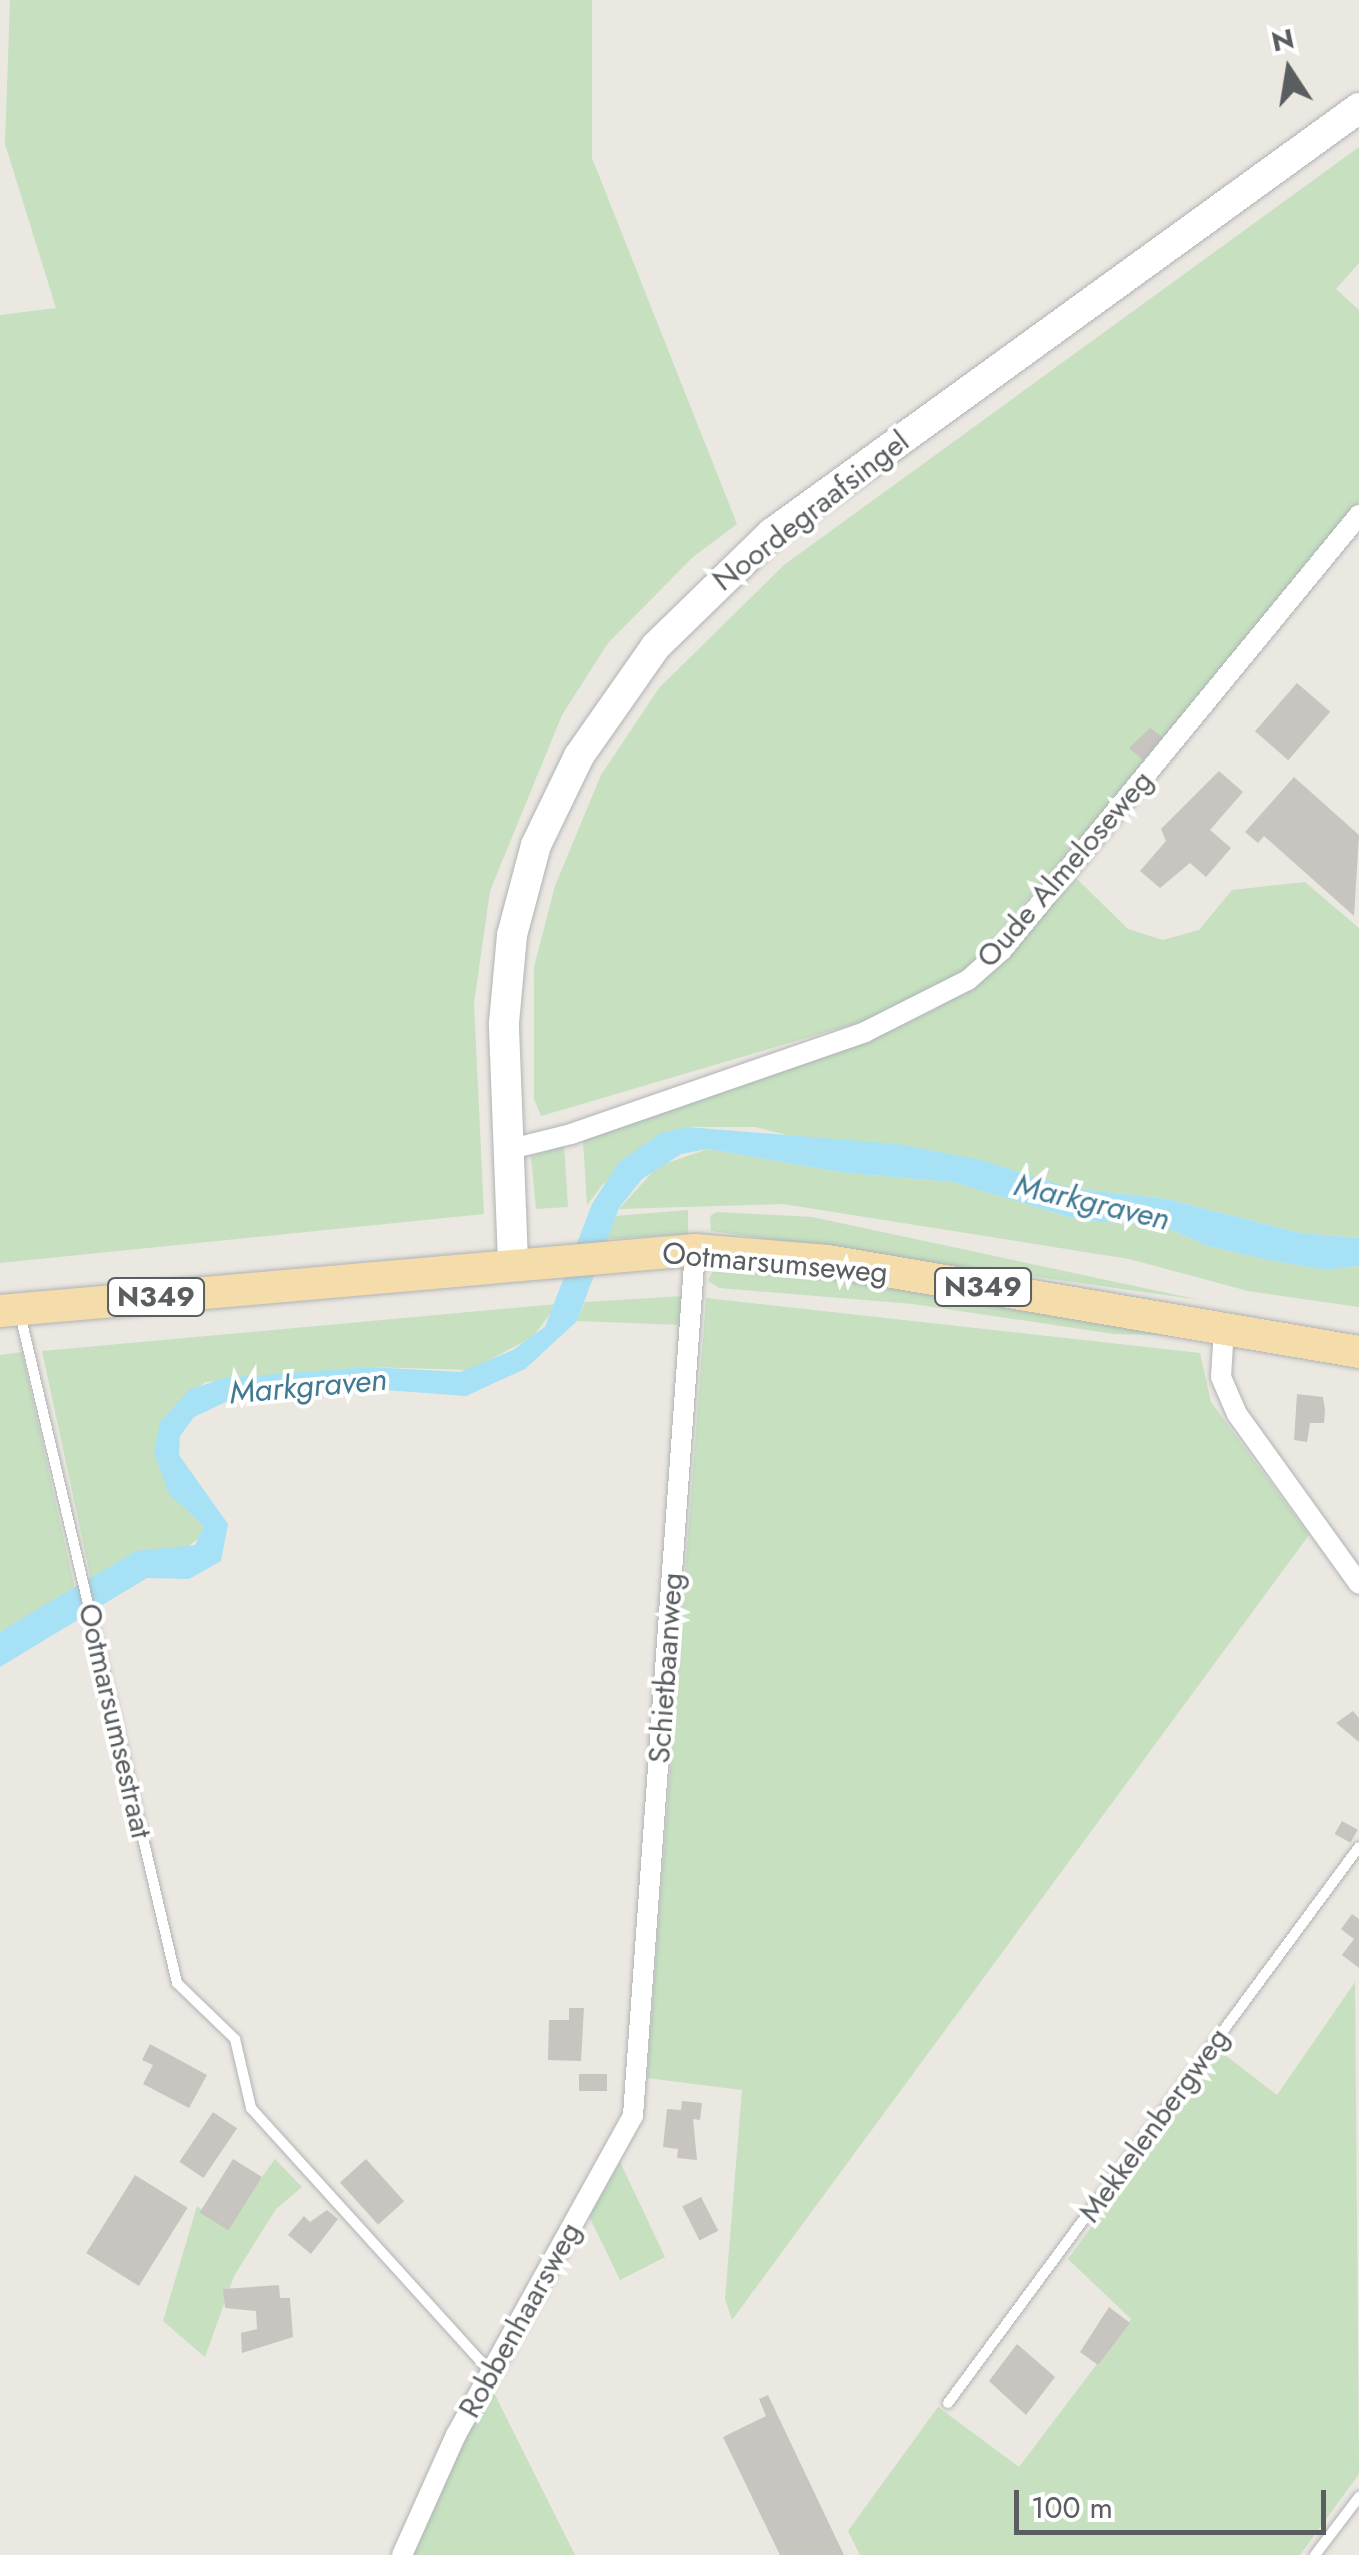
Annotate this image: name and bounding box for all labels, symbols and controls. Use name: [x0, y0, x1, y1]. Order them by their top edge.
text: N: [1268, 18, 1298, 63]
north arrow: [1239, 20, 1339, 120]
street label: Noordegraafsingel: [706, 423, 916, 599]
street label: Oude Almeloseweg: [970, 763, 1160, 975]
water label: Markgraven: [1011, 1166, 1173, 1238]
street label: Ootmarsumseweg: [661, 1235, 889, 1291]
road number: N349: [933, 1264, 1033, 1310]
road number: N349: [106, 1274, 206, 1320]
water label: Markgraven: [228, 1360, 388, 1412]
street label: Schietbaanweg: [641, 1571, 691, 1765]
street label: Ootmarsumsestraat: [70, 1600, 160, 1842]
street label: Mekkelenbergweg: [1071, 2021, 1237, 2229]
street label: Robbenhaarsweg: [451, 2216, 589, 2424]
scale bar: [1019, 2470, 1332, 2532]
text: 100 m: [1031, 2486, 1113, 2529]

